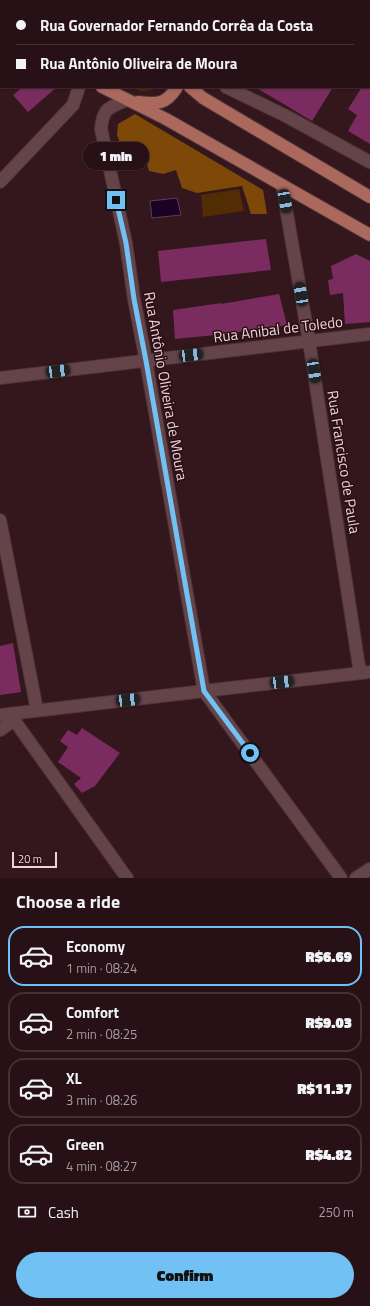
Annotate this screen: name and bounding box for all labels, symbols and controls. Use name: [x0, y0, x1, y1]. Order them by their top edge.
text: Rua Governador Fernando Corrêa da Costa: [40, 14, 313, 37]
text: Rua Antônio Oliveira de Moura: [40, 52, 237, 75]
callout: 1 min: [83, 142, 149, 170]
text: 1 min: [100, 146, 132, 166]
car: [277, 188, 293, 214]
route end: [107, 191, 125, 209]
car: [293, 281, 309, 307]
street label: Rua Antônio Oliveira de Moura: [138, 290, 194, 483]
street label: Rua Anibal de Toledo: [212, 310, 344, 348]
car: [178, 348, 204, 362]
car: [306, 358, 322, 384]
car: [45, 364, 71, 378]
street label: Rua Francisco de Paula: [321, 389, 367, 536]
car: [269, 675, 295, 689]
car: [115, 693, 141, 707]
route start: [241, 744, 259, 762]
scale bar: [12, 850, 57, 869]
text: 20 m: [18, 851, 42, 867]
text: Choose a ride: [16, 888, 120, 915]
text: Economy: [66, 935, 125, 958]
icon: car: [18, 938, 54, 974]
text: R$6.69: [306, 945, 352, 968]
text: 1 min · 08:24: [66, 958, 137, 978]
text: Comfort: [66, 1001, 119, 1024]
icon: car: [18, 1004, 54, 1040]
text: R$9.03: [306, 1011, 352, 1034]
text: 2 min · 08:25: [66, 1024, 137, 1044]
text: XL: [66, 1067, 82, 1090]
icon: car: [18, 1070, 54, 1106]
text: R$11.37: [297, 1077, 352, 1100]
text: 3 min · 08:26: [66, 1090, 137, 1110]
text: Green: [66, 1133, 104, 1156]
icon: car: [18, 1136, 54, 1172]
text: R$4.82: [306, 1143, 352, 1166]
text: 4 min · 08:27: [66, 1156, 137, 1176]
icon: cash: [16, 1201, 38, 1223]
text: Cash: [48, 1201, 79, 1224]
text: 250 m: [318, 1202, 354, 1222]
button: Confirm: [16, 1252, 354, 1298]

